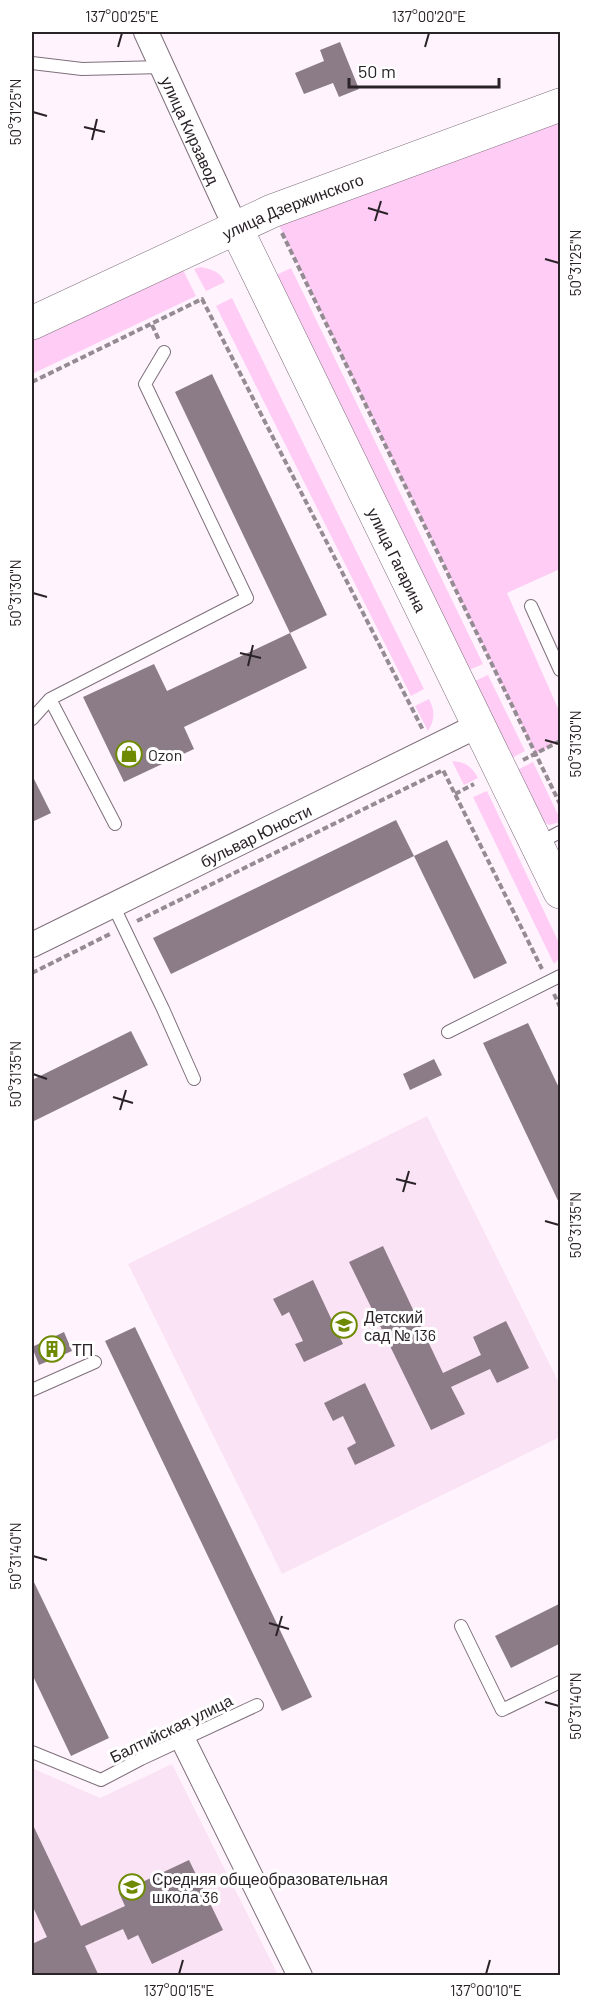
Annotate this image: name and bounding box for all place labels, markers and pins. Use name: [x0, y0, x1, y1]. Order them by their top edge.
shop icon: Ozon: [114, 739, 144, 769]
place label: Ozon: [148, 745, 182, 764]
place label: Детский сад № 136: [364, 1307, 436, 1344]
school or university icon: Детский сад № 136: [329, 1310, 359, 1340]
building icon: ТП: [37, 1334, 67, 1364]
place label: ТП: [72, 1340, 93, 1359]
place label: Средняя общеобразовательная школа 36: [152, 1869, 388, 1906]
school or university icon: Средняя общеобразовательная школа 36: [117, 1872, 147, 1902]

